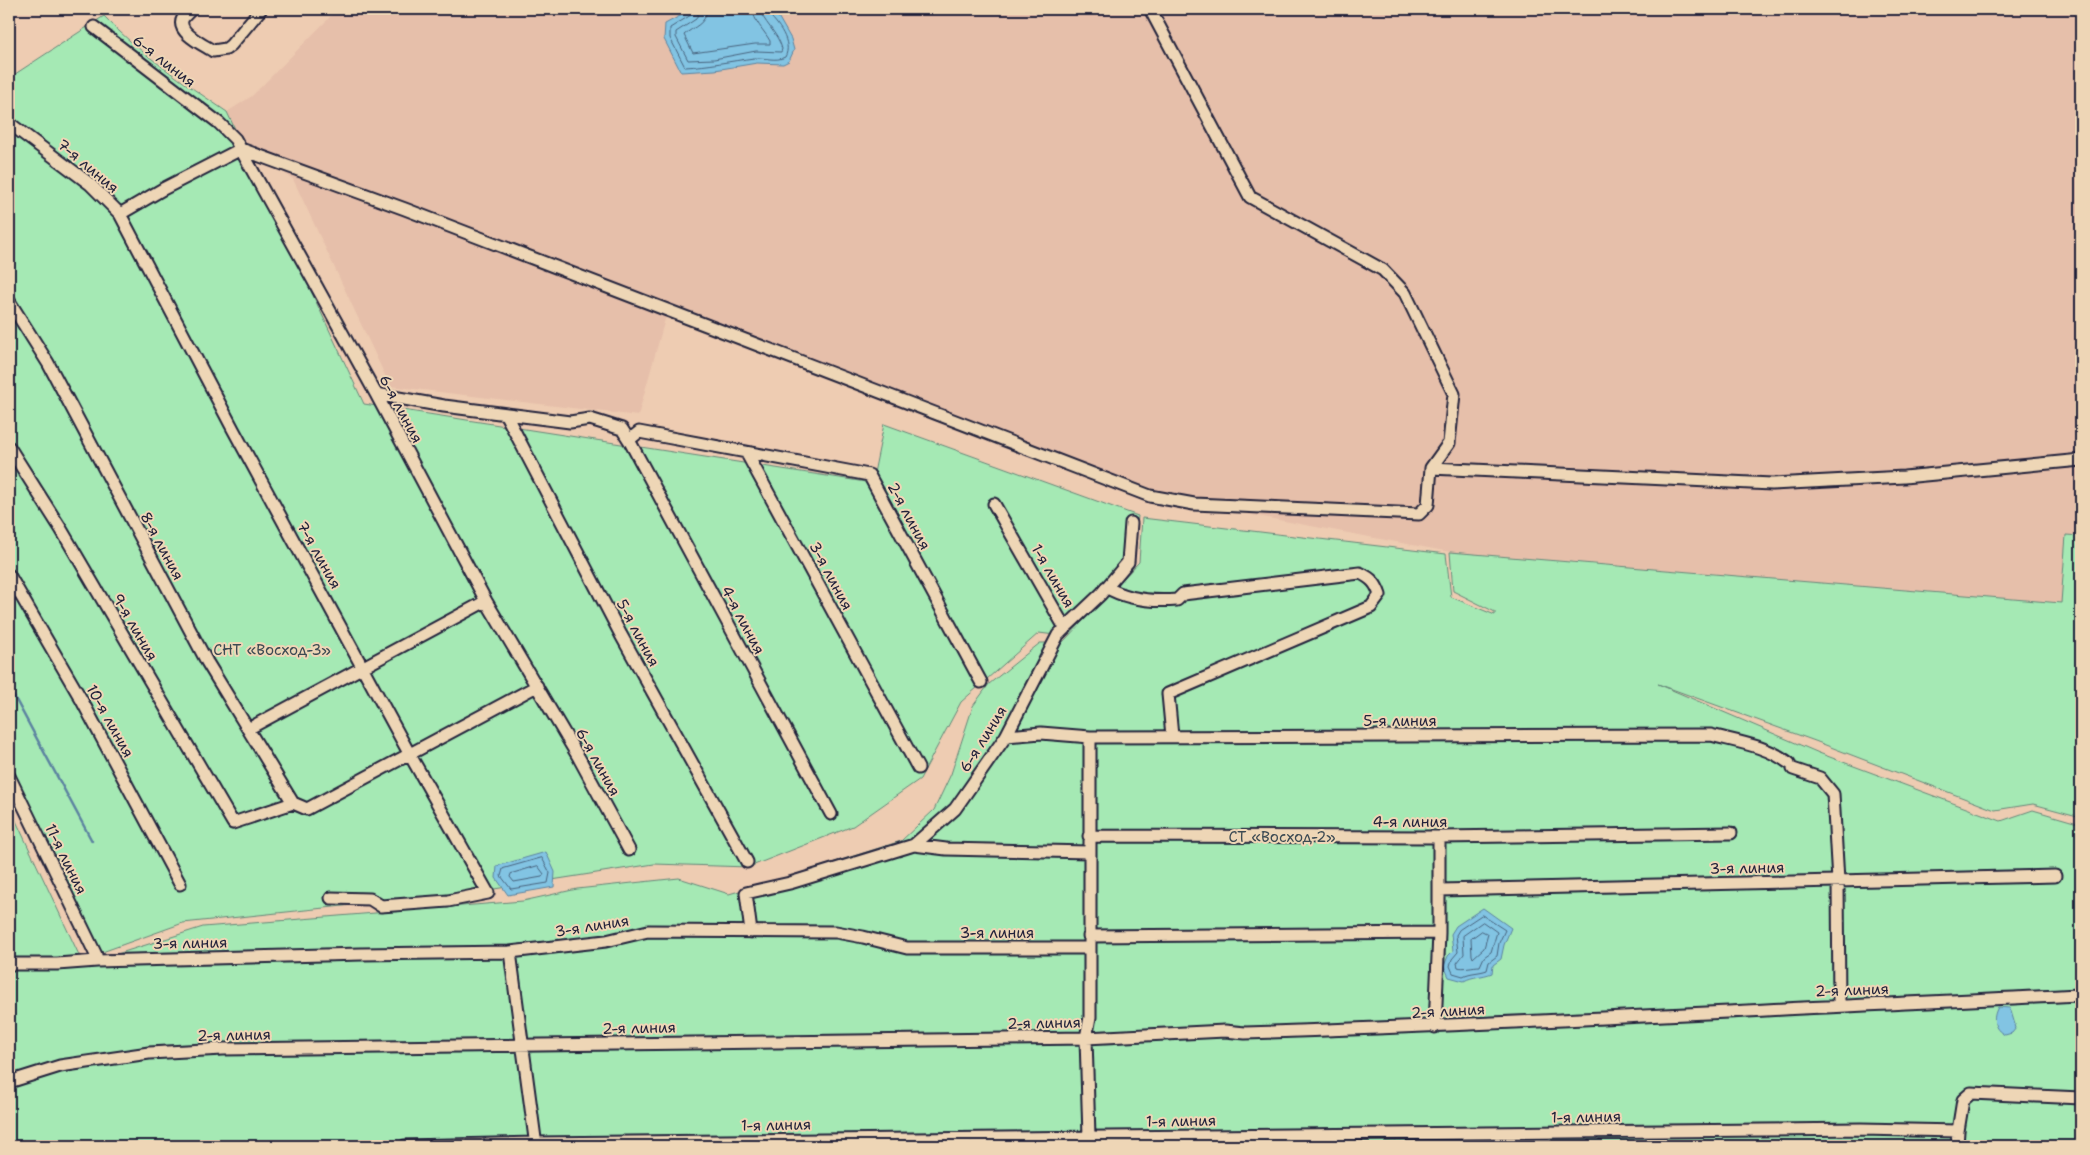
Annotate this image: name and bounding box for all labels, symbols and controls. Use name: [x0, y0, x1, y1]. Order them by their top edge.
street label: 6-я линия: [128, 30, 200, 92]
street label: 7-я линия: [53, 134, 123, 198]
street label: 6-я линия: [375, 371, 427, 447]
street label: 2-я линия: [883, 479, 935, 553]
street label: 8-я линия: [136, 508, 188, 584]
street label: 7-я линия: [292, 518, 346, 592]
street label: 3-я линия: [805, 538, 857, 614]
street label: 1-я линия: [1027, 541, 1079, 611]
street label: 4-я линия: [717, 582, 769, 658]
street label: 9-я линия: [108, 590, 162, 664]
street label: 5-я линия: [612, 596, 664, 670]
park label: СНТ «Восход-3»: [213, 640, 331, 660]
street label: 10-я линия: [82, 681, 138, 761]
street label: 6-я линия: [955, 702, 1011, 776]
street label: 5-я линия: [1363, 711, 1437, 731]
street label: 6-я линия: [571, 724, 625, 800]
street label: 4-я линия: [1373, 812, 1447, 832]
street label: 11-я линия: [40, 820, 92, 898]
park label: СТ «Восход-2»: [1228, 827, 1336, 847]
street label: 3-я линия: [1709, 857, 1785, 879]
street label: 3-я линия: [554, 910, 630, 942]
street label: 3-я линия: [960, 923, 1034, 943]
street label: 3-я линия: [152, 932, 228, 954]
street label: 2-я линия: [1815, 979, 1889, 1001]
street label: 2-я линия: [1411, 999, 1485, 1023]
street label: 2-я линия: [1007, 1012, 1081, 1034]
street label: 2-я линия: [602, 1017, 676, 1039]
street label: 2-я линия: [197, 1024, 271, 1046]
street label: 1-я линия: [1551, 1106, 1621, 1128]
street label: 1-я линия: [1146, 1110, 1216, 1132]
street label: 1-я линия: [741, 1114, 811, 1136]

